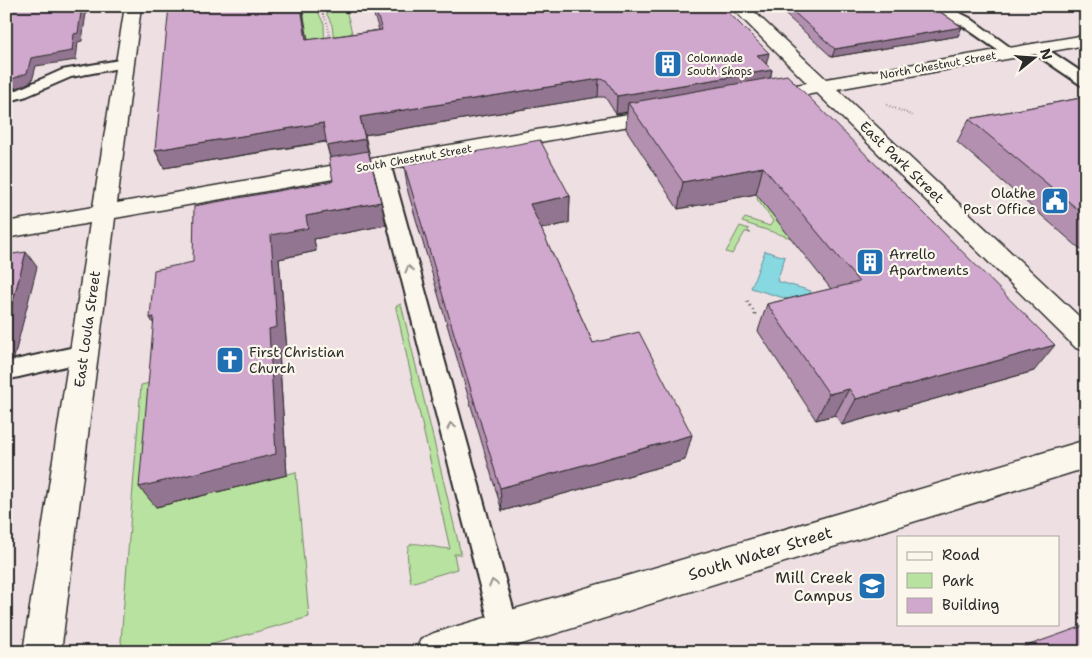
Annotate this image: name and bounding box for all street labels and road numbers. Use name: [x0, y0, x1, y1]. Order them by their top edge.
street label: North Chestnut Street: [879, 48, 998, 83]
street label: East Park Street: [856, 117, 948, 207]
street label: South Chestnut Street: [355, 141, 473, 176]
street label: East Loula Street: [70, 270, 104, 388]
street label: South Water Street: [686, 522, 835, 585]

